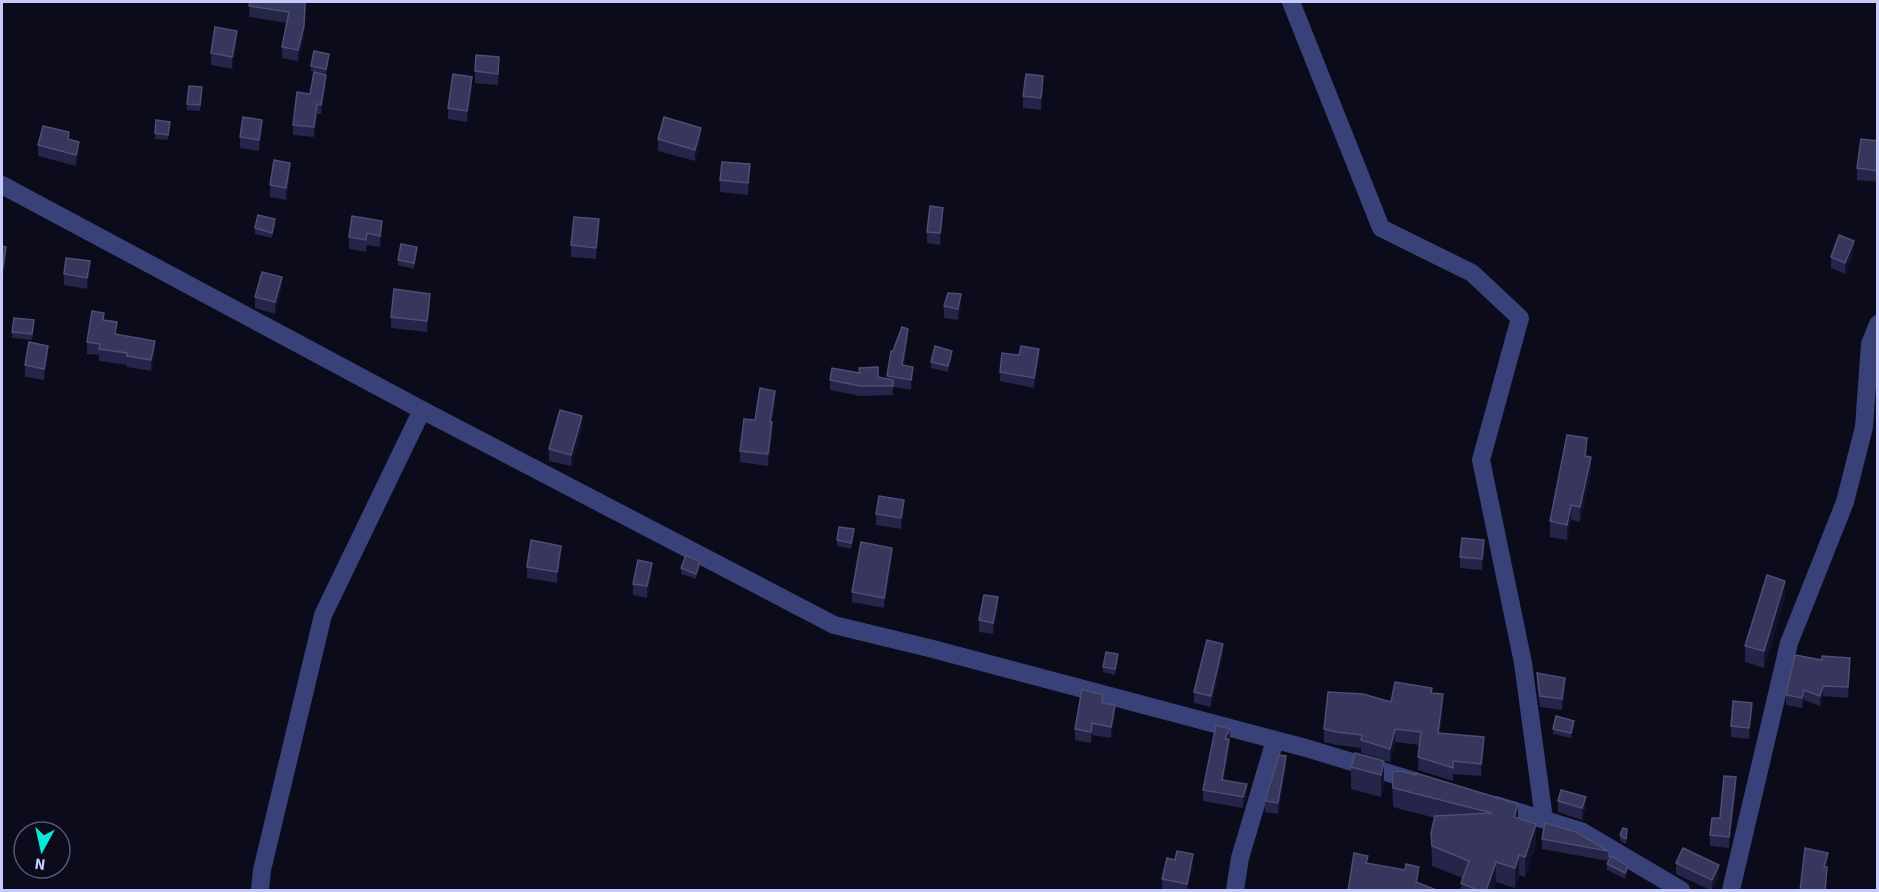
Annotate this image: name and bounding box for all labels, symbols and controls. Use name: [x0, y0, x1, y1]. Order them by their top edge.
north arrow: [12, 820, 72, 880]
text: N: [33, 852, 47, 875]

